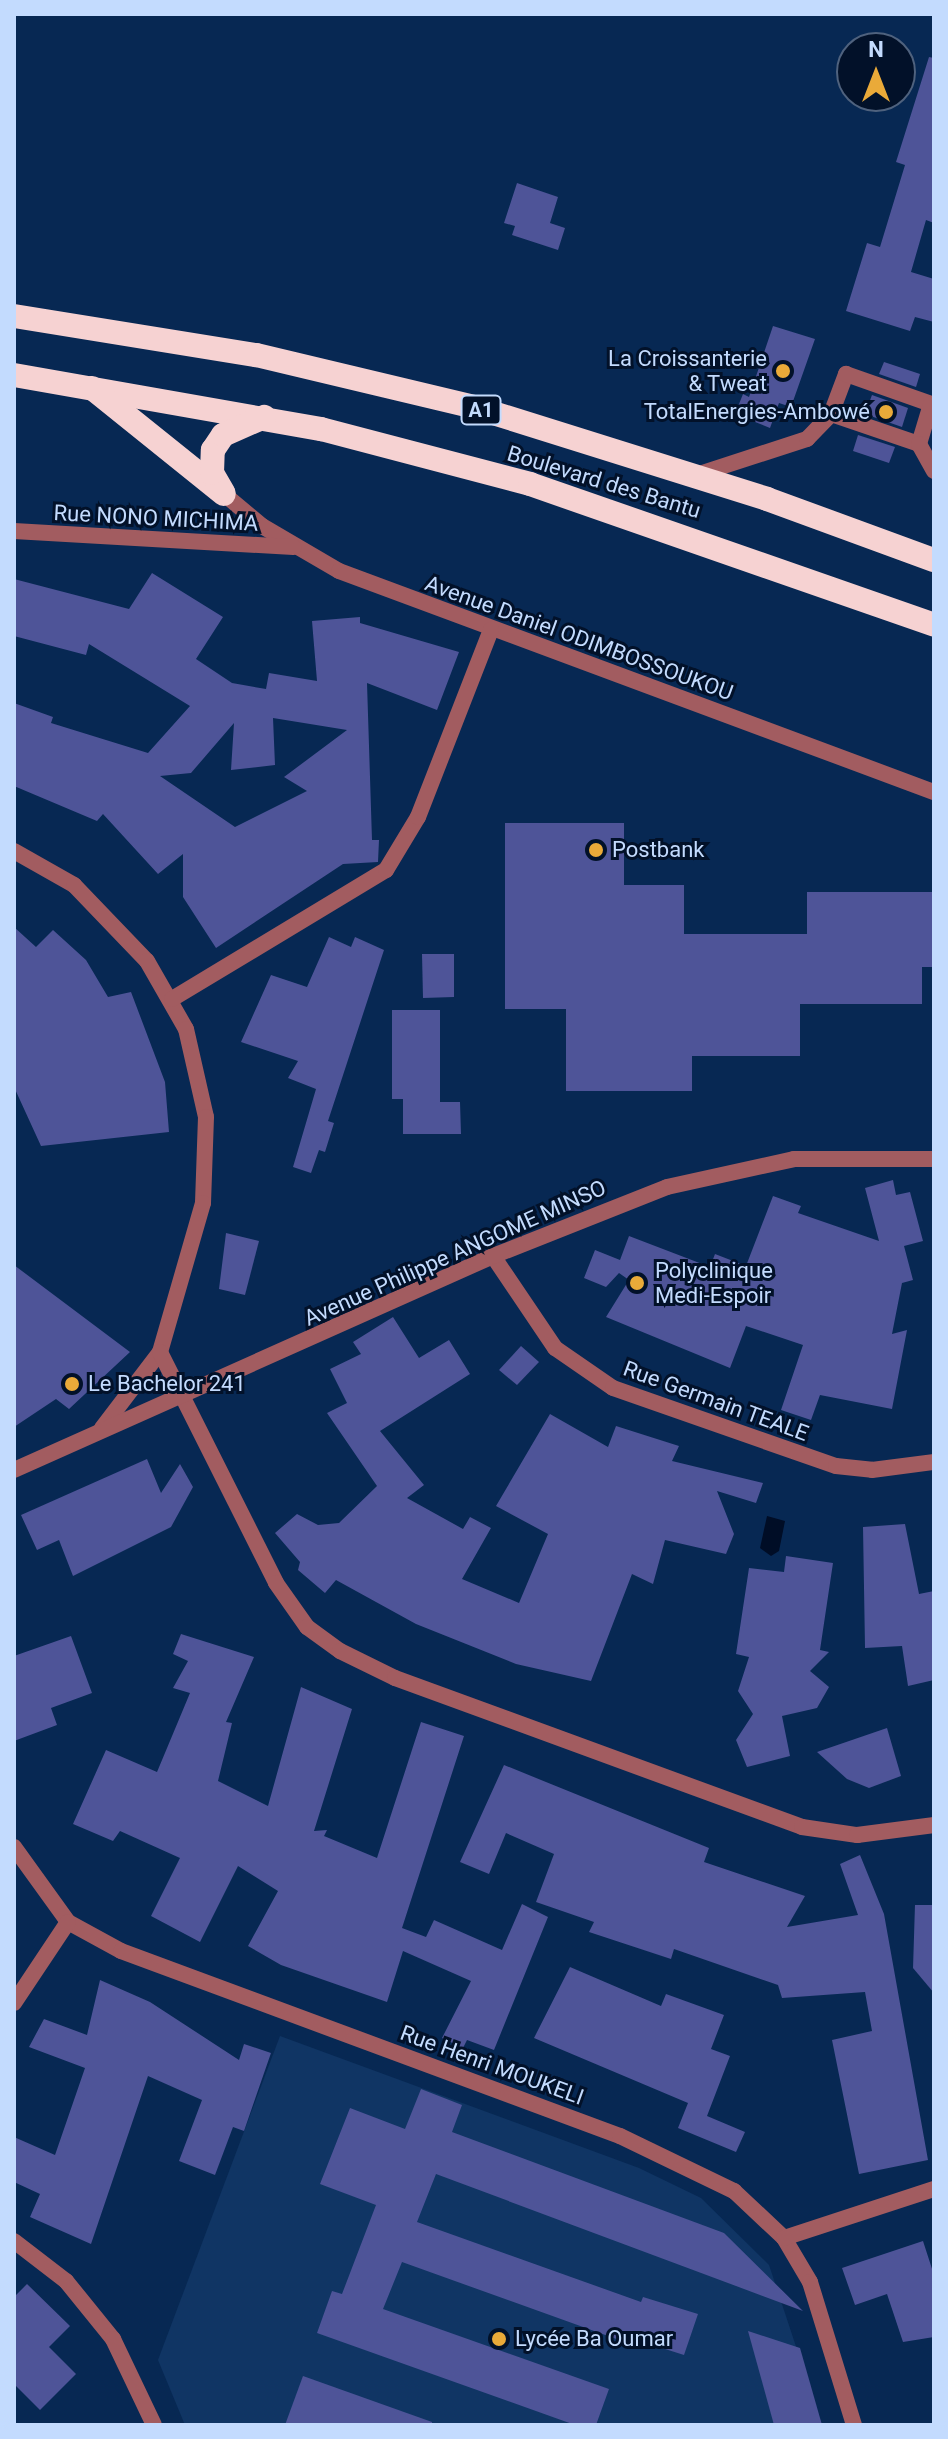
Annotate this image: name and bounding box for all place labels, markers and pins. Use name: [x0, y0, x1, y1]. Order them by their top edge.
place label: La Croissanterie & Tweat: [608, 345, 767, 396]
marker: La Croissanterie & Tweat: [774, 362, 792, 380]
place label: TotalEnergies-Ambowé: [644, 399, 870, 425]
marker: TotalEnergies-Ambowé: [877, 403, 895, 421]
place label: Postbank: [612, 837, 704, 863]
marker: Postbank: [587, 841, 605, 859]
place label: Polyclinique Medi-Espoir: [655, 1257, 773, 1308]
marker: Polyclinique Medi-Espoir: [626, 1272, 648, 1294]
place label: Le Bachelor 241: [88, 1371, 246, 1397]
marker: Le Bachelor 241: [63, 1375, 81, 1393]
place label: Lycée Ba Oumar: [515, 2326, 673, 2352]
marker: Lycée Ba Oumar: [490, 2330, 508, 2348]

